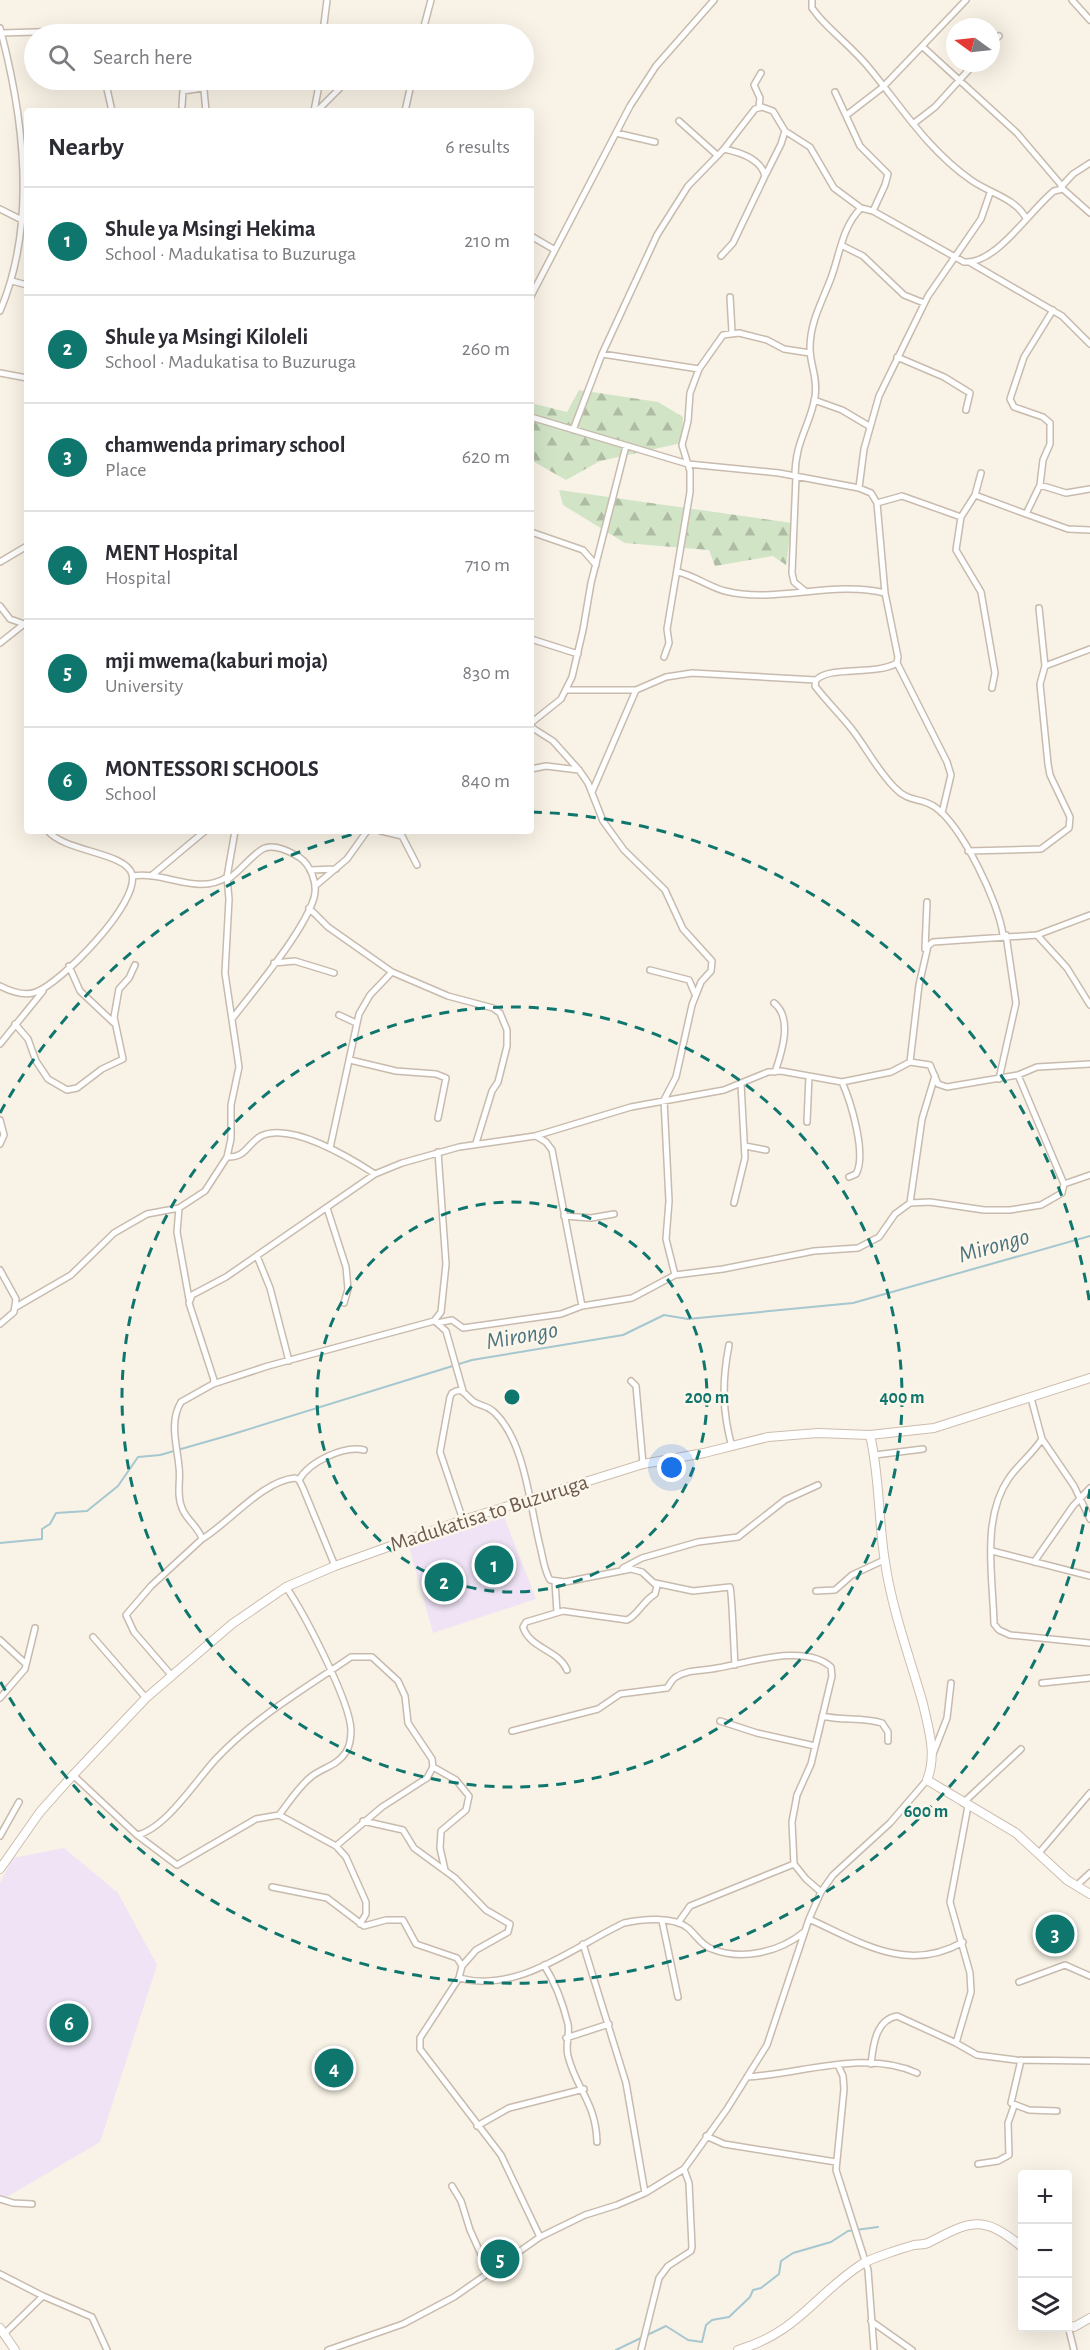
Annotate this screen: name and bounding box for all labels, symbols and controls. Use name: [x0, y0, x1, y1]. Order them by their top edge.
north arrow: [946, 18, 1000, 72]
search box: [24, 24, 534, 90]
icon: search: [45, 41, 78, 74]
text: Search here: [93, 46, 192, 68]
text: Nearby: [48, 134, 124, 160]
text: 6 results: [445, 137, 510, 157]
text: Shule ya Msingi Hekima: [105, 218, 316, 240]
text: 1: [64, 231, 71, 251]
text: 210 m: [464, 231, 510, 251]
text: School · Madukatisa to Buzuruga: [105, 244, 356, 264]
text: Shule ya Msingi Kiloleli: [105, 326, 308, 348]
text: 2: [63, 339, 72, 359]
text: 260 m: [462, 339, 510, 359]
text: School · Madukatisa to Buzuruga: [105, 352, 356, 372]
text: chamwenda primary school: [105, 434, 345, 456]
text: 3: [63, 447, 72, 467]
text: 620 m: [462, 447, 510, 467]
text: Place: [105, 460, 146, 480]
text: MENT Hospital: [105, 542, 238, 564]
text: 4: [62, 555, 73, 575]
text: 710 m: [465, 555, 510, 575]
text: Hospital: [105, 568, 171, 588]
text: mji mwema(kaburi moja): [105, 650, 329, 672]
text: 5: [63, 663, 72, 683]
text: 830 m: [462, 663, 510, 683]
text: University: [105, 676, 183, 696]
text: MONTESSORI SCHOOLS: [105, 758, 319, 780]
text: 6: [63, 771, 72, 791]
text: 840 m: [461, 771, 510, 791]
text: School: [105, 784, 157, 804]
water label: Mirongo: [956, 1224, 1032, 1268]
water label: Mirongo: [484, 1318, 560, 1354]
centre of rings: [502, 1387, 522, 1407]
text: 200 m: [685, 1389, 729, 1407]
text: 400 m: [879, 1389, 925, 1407]
your location: [657, 1453, 686, 1482]
street label: Madukatisa to Buzuruga: [387, 1471, 591, 1555]
pin: 1: [474, 1542, 514, 1588]
pin: 2: [424, 1560, 464, 1604]
text: 600 m: [904, 1803, 948, 1821]
pin: 3: [1036, 1912, 1074, 1956]
pin: 6: [50, 2000, 88, 2046]
pin: 4: [314, 2046, 354, 2090]
map controls: [1018, 2170, 1072, 2332]
button: +: [1018, 2170, 1072, 2224]
button: −: [1018, 2224, 1072, 2278]
pin: 5: [480, 2236, 520, 2282]
button: layers: [1018, 2278, 1072, 2332]

